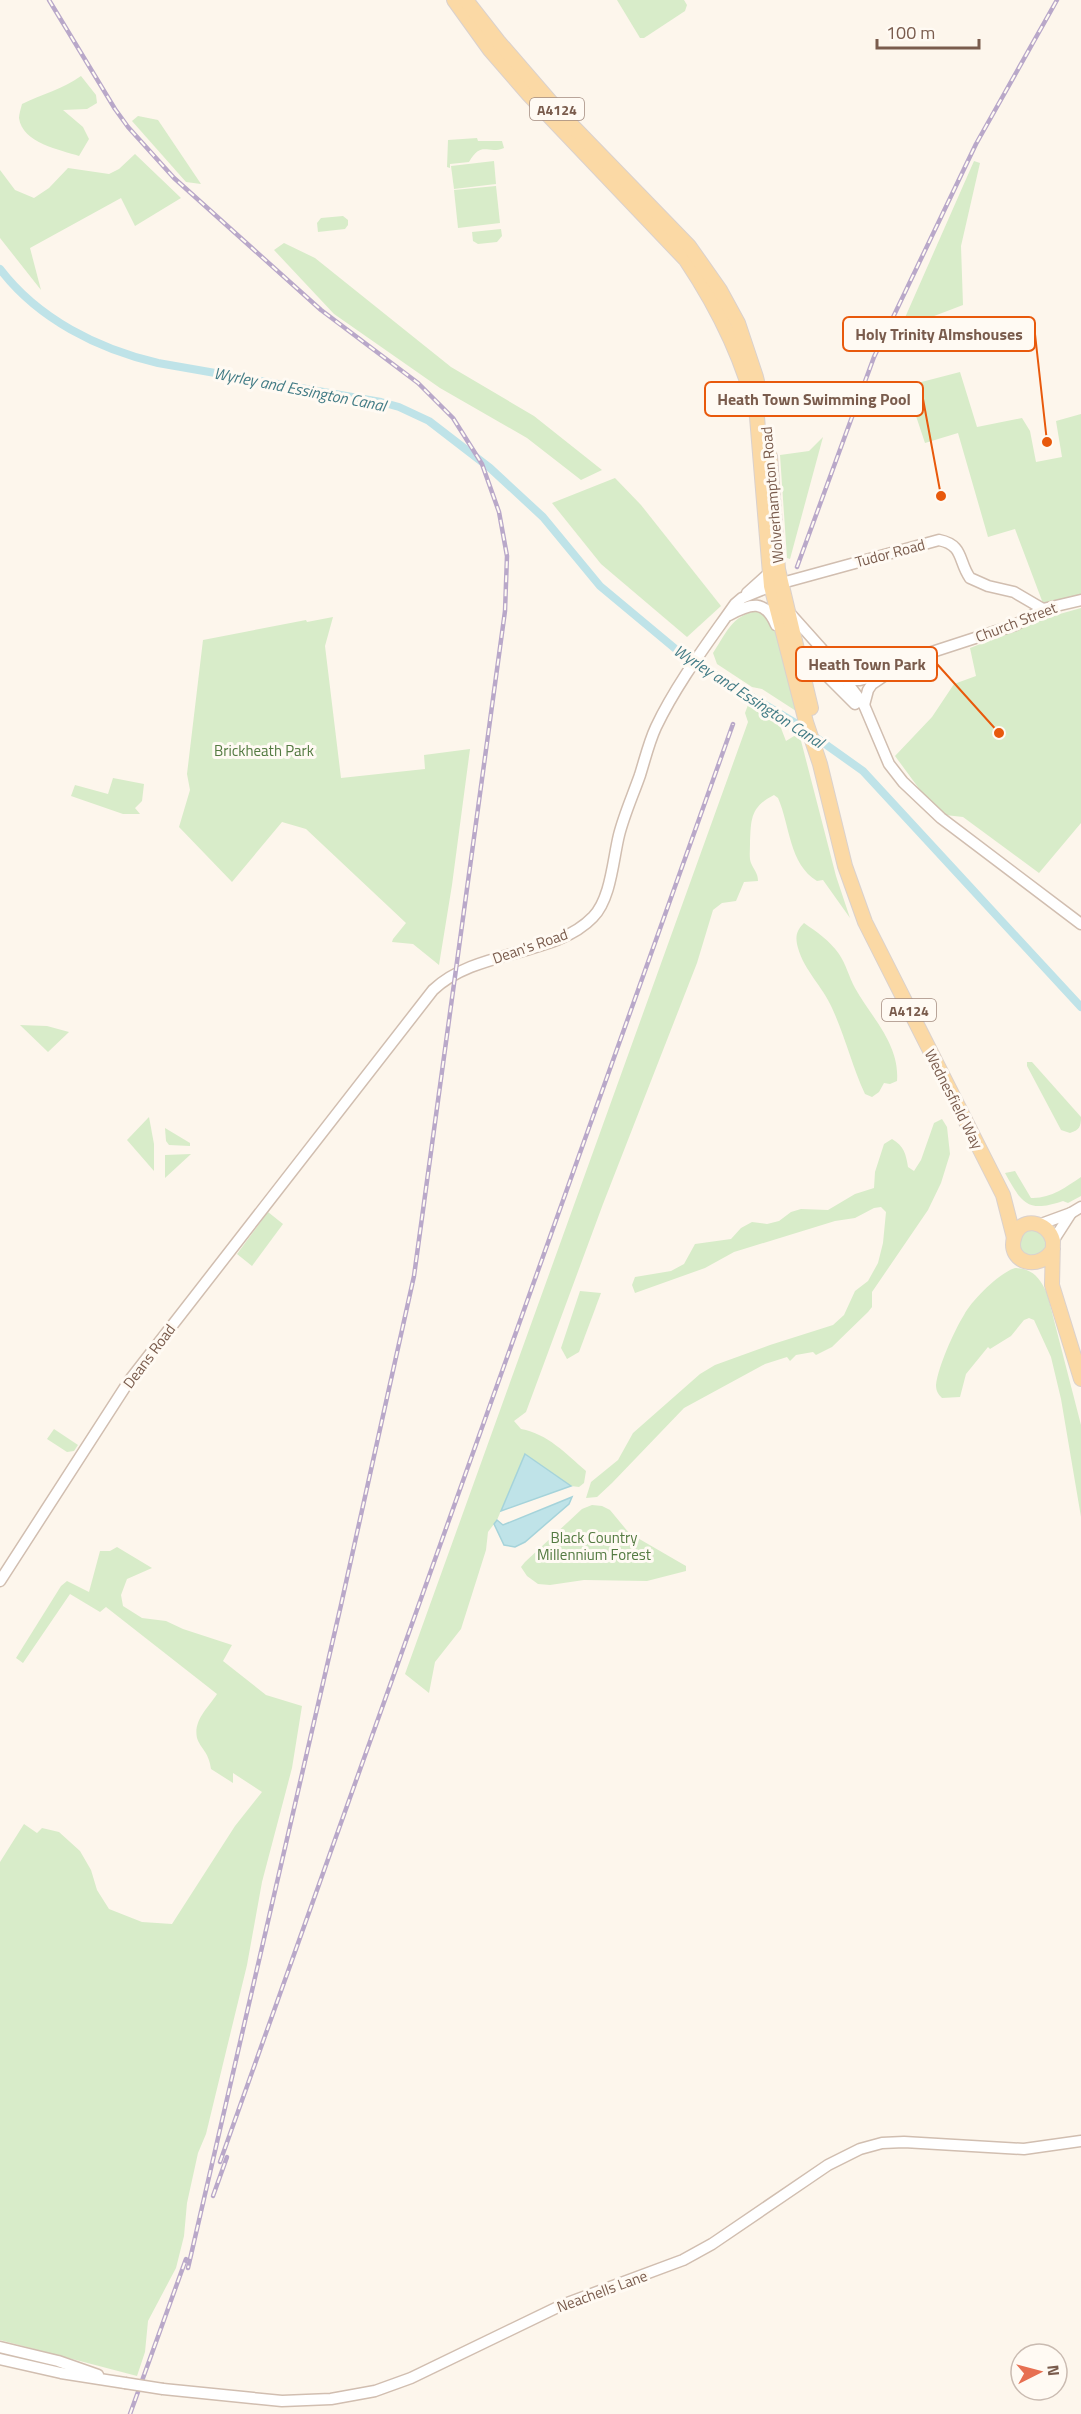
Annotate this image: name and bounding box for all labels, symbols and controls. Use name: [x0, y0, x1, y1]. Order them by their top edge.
scale bar: [877, 12, 979, 50]
text: 100 m: [886, 19, 935, 46]
road number: A4124: [530, 98, 584, 120]
callout: Holy Trinity Almshouses: [843, 317, 1035, 351]
text: Holy Trinity Almshouses: [855, 322, 1023, 346]
water label: Wyrley and Essington Canal: [212, 361, 390, 418]
callout: Heath Town Swimming Pool: [705, 382, 923, 416]
text: Heath Town Swimming Pool: [717, 387, 911, 411]
street label: Wolverhampton Road: [755, 426, 789, 564]
street label: Tudor Road: [853, 533, 927, 573]
street label: Church Street: [972, 596, 1061, 648]
water label: Wyrley and Essington Canal: [669, 638, 830, 755]
callout: Heath Town Park: [796, 647, 937, 681]
text: Heath Town Park: [808, 652, 927, 676]
park label: Brickheath Park: [214, 739, 314, 762]
street label: Dean's Road: [489, 922, 571, 970]
road number: A4124: [882, 999, 936, 1021]
street label: Wednesfield Way: [919, 1045, 989, 1153]
street label: Deans Road: [117, 1319, 181, 1393]
park label: Black Country Millennium Forest: [537, 1526, 652, 1566]
street label: Neachells Lane: [553, 2264, 651, 2318]
north arrow: [1009, 2342, 1069, 2402]
text: N: [1041, 2364, 1066, 2377]

